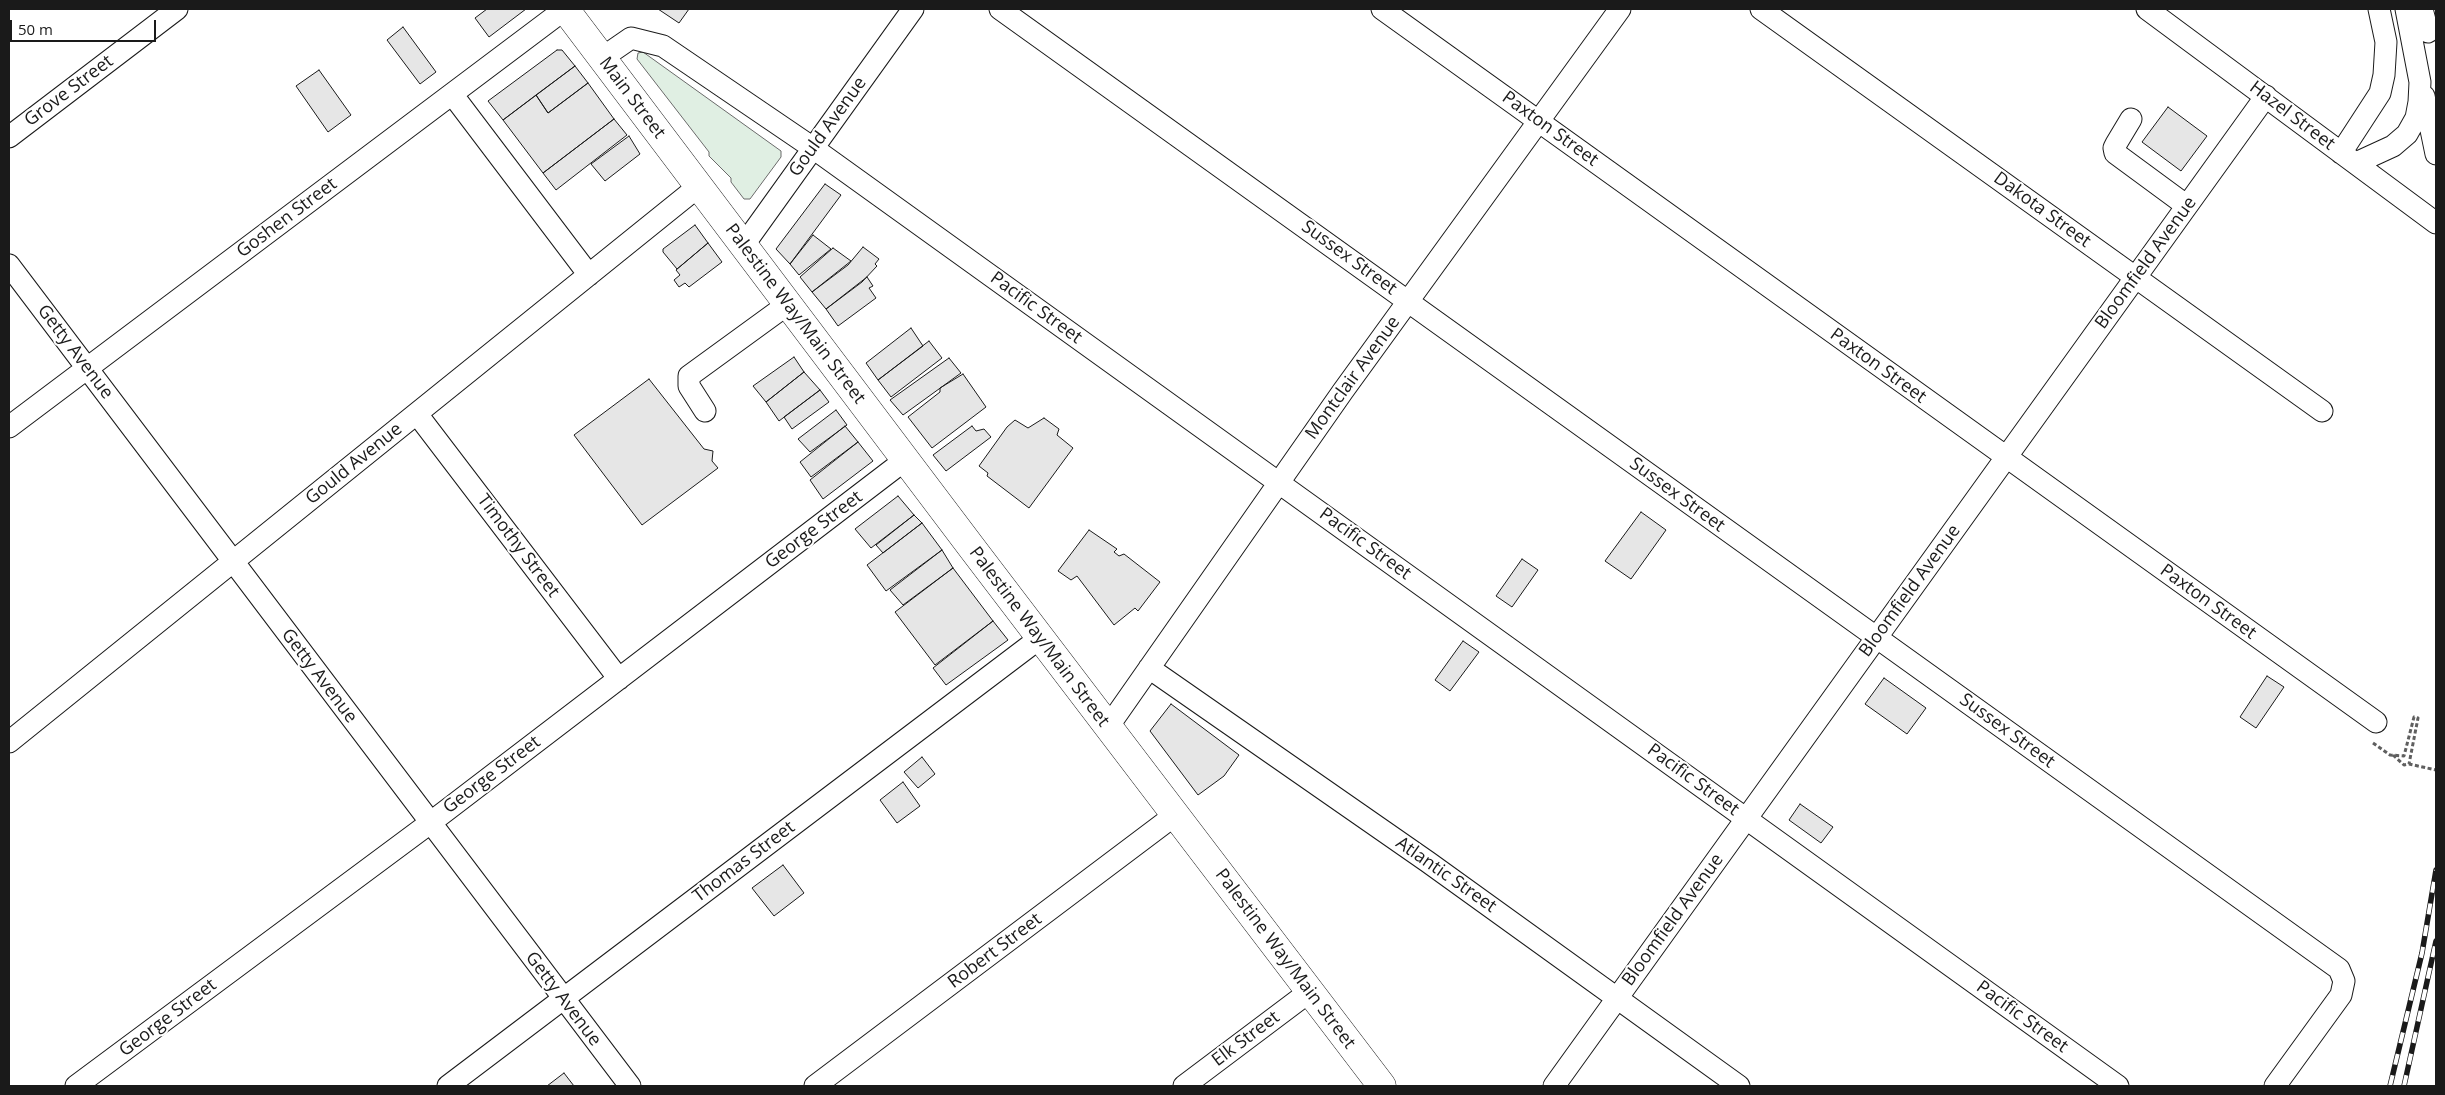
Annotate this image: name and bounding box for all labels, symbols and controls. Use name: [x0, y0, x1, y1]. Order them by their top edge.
scale bar: [12, 10, 159, 42]
text: 50 m: [18, 19, 53, 39]
street label: Grove Street: [20, 51, 118, 131]
street label: Main Street: [594, 53, 670, 143]
street label: Gould Avenue: [785, 73, 871, 181]
street label: Hazel Street: [2245, 77, 2339, 155]
street label: Paxton Street: [1498, 87, 1602, 171]
street label: Dakota Street: [1989, 168, 2095, 252]
street label: Goshen Street: [233, 173, 341, 263]
street label: Bloomfield Avenue: [2091, 193, 2201, 333]
street label: Sussex Street: [1297, 216, 1401, 300]
street label: Palestine Way/Main Street: [720, 220, 870, 408]
street label: Pacific Street: [986, 267, 1086, 349]
street label: Getty Avenue: [33, 301, 117, 403]
street label: Montclair Avenue: [1301, 312, 1405, 444]
street label: Paxton Street: [1826, 324, 1930, 408]
street label: Gould Avenue: [301, 419, 407, 509]
street label: Sussex Street: [1625, 453, 1729, 537]
street label: George Street: [761, 486, 867, 574]
street label: Timothy Street: [472, 490, 564, 602]
street label: Pacific Street: [1315, 503, 1415, 585]
street label: Bloomfield Avenue: [1855, 521, 1965, 661]
street label: Palestine Way/Main Street: [964, 543, 1114, 731]
street label: Paxton Street: [2156, 560, 2260, 644]
street label: Getty Avenue: [277, 625, 361, 727]
street label: Sussex Street: [1955, 689, 2059, 773]
street label: George Street: [439, 731, 545, 819]
street label: Pacific Street: [1643, 739, 1743, 821]
street label: Thomas Street: [689, 817, 799, 907]
street label: Atlantic Street: [1392, 832, 1500, 918]
street label: Bloomfield Avenue: [1618, 850, 1728, 990]
street label: Palestine Way/Main Street: [1210, 865, 1360, 1053]
street label: Robert Street: [944, 909, 1046, 993]
street label: Getty Avenue: [521, 948, 605, 1050]
street label: George Street: [115, 974, 221, 1062]
street label: Pacific Street: [1972, 976, 2072, 1058]
street label: Elk Street: [1208, 1007, 1284, 1071]

